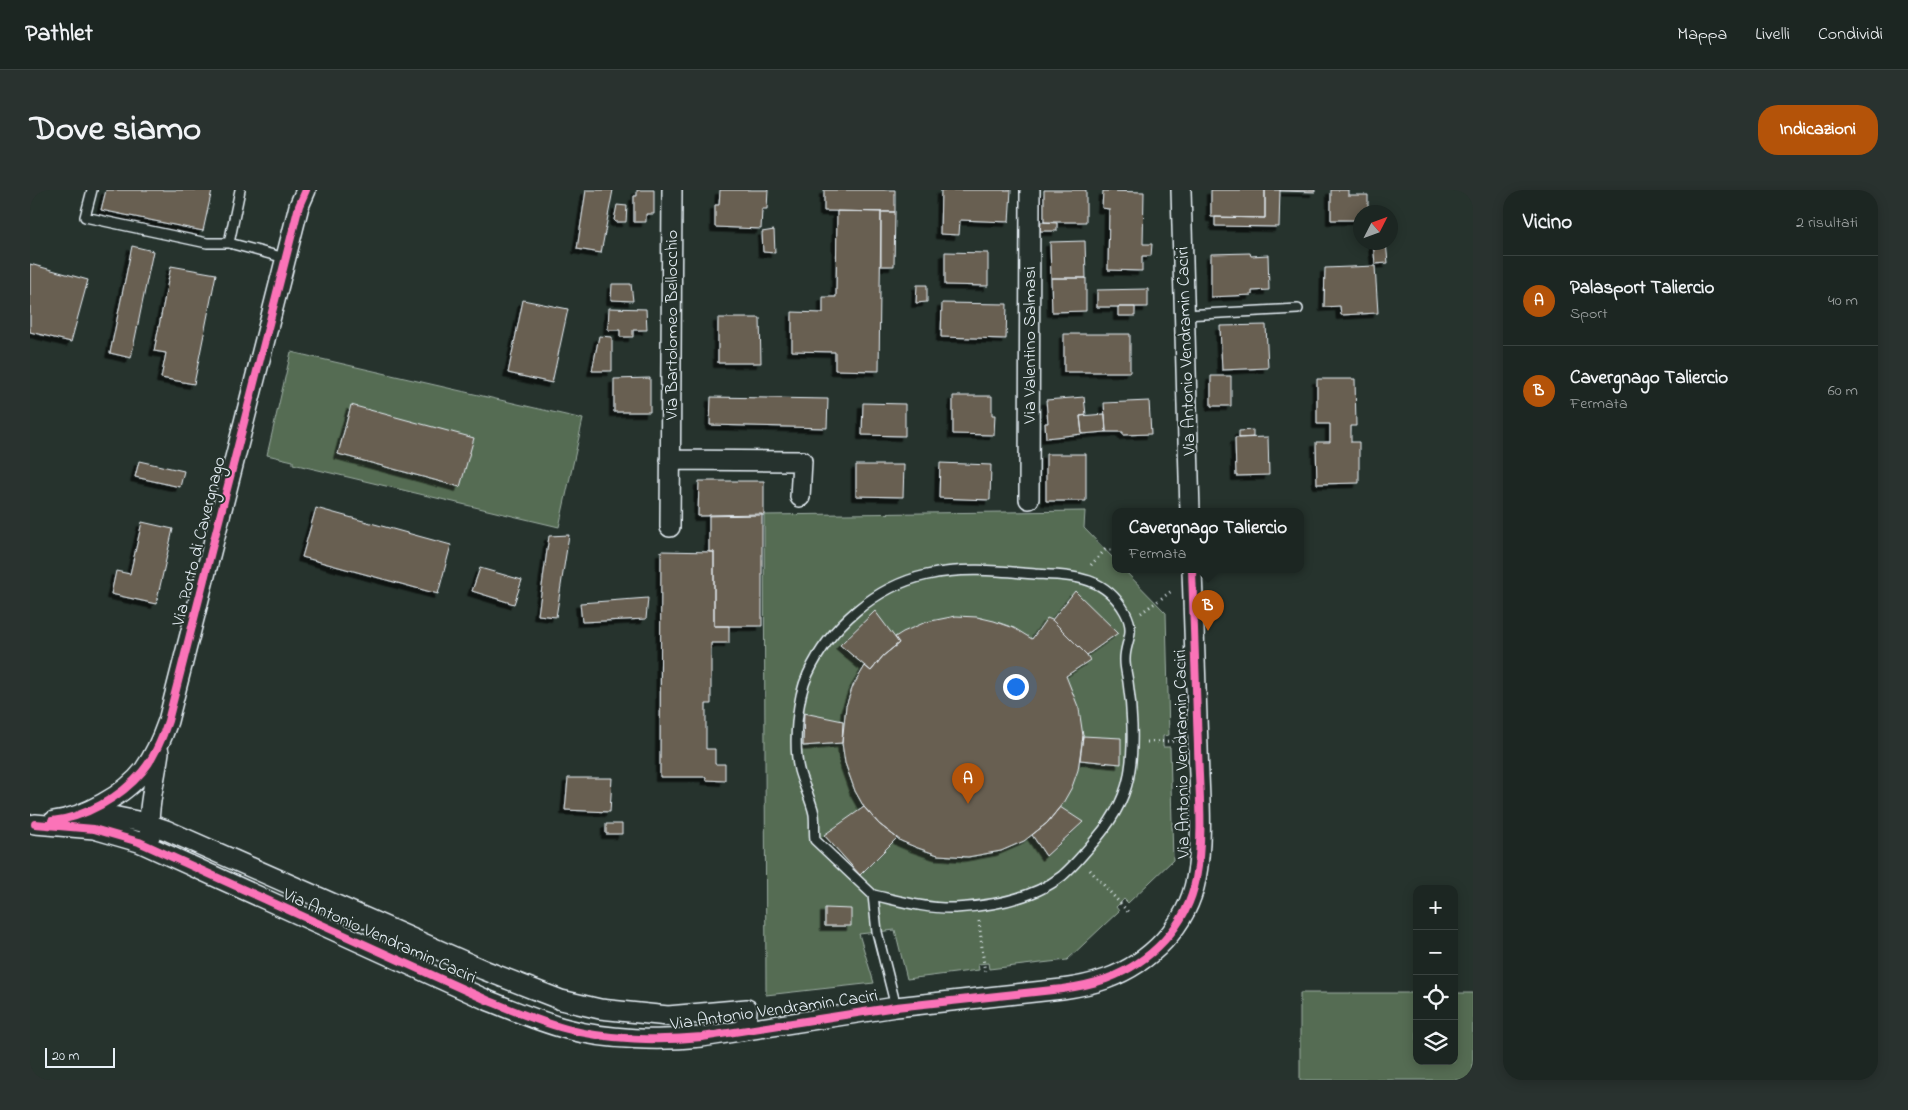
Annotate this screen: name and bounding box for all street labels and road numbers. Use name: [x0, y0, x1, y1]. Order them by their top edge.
street label: Via Bartolomeo Bellocchio: [660, 230, 686, 421]
street label: Via Antonio Vendramin Caciri: [1170, 246, 1204, 457]
street label: Via Valentino Salmasi: [1018, 266, 1044, 425]
street label: Via Porto di Cavergnago: [166, 454, 235, 630]
street label: Via Antonio Vendramin Caciri: [1168, 649, 1198, 860]
street label: Via Antonio Vendramin Caciri: [277, 882, 480, 991]
street label: Via Antonio Vendramin Caciri: [668, 984, 880, 1039]

